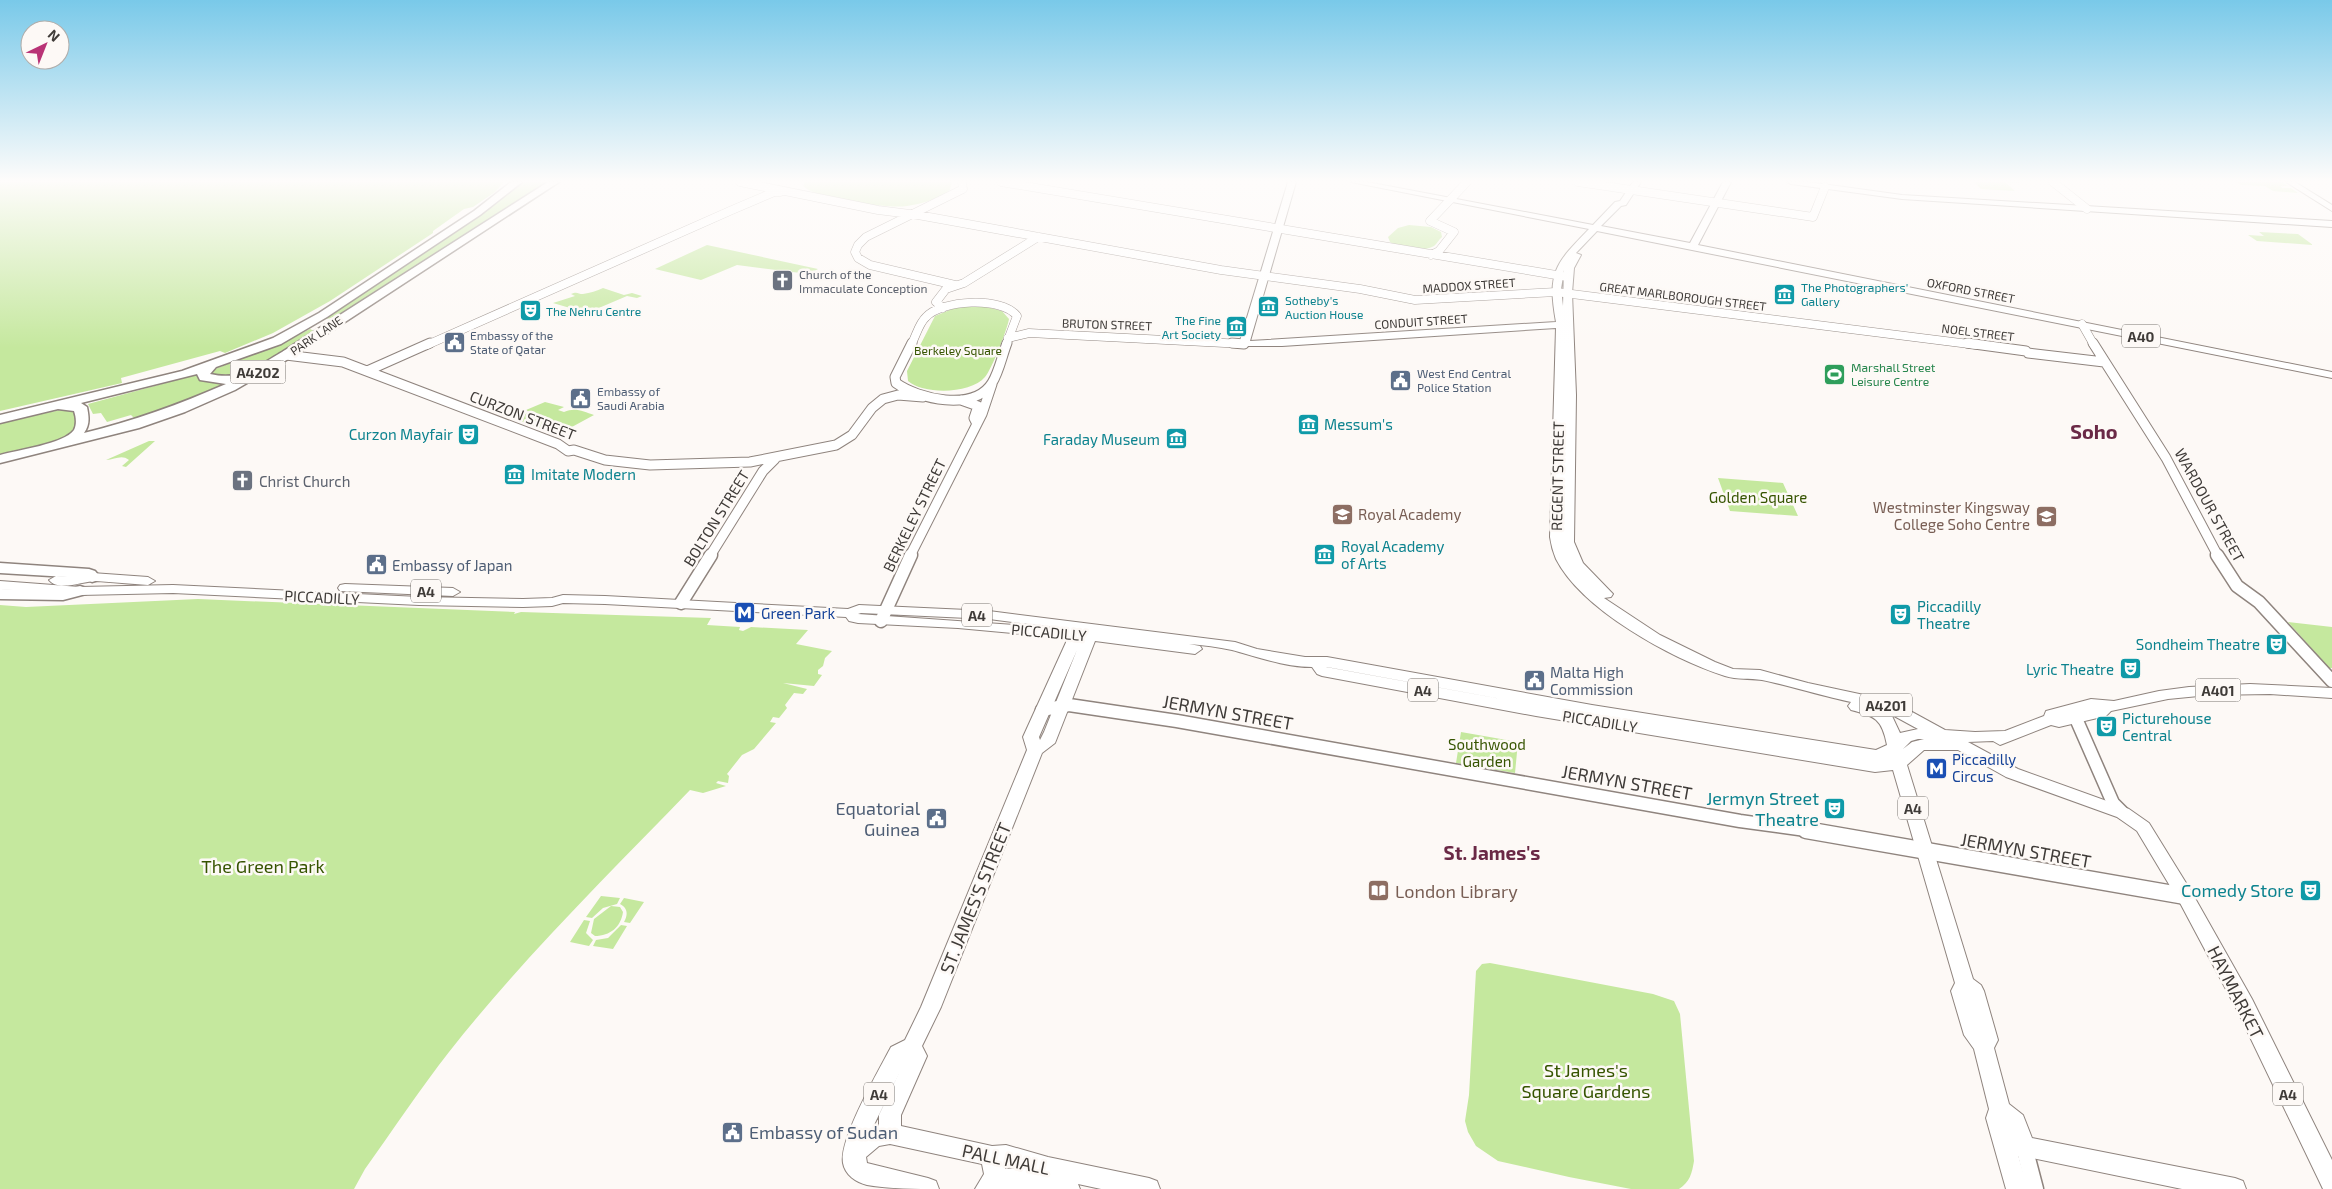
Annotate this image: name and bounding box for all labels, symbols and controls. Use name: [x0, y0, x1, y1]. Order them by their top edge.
north arrow: [20, 20, 70, 70]
text: N: [45, 25, 64, 45]
place label: Church of the Immaculate Conception: [799, 267, 927, 295]
church icon: Church of the Immaculate Conception: [771, 269, 795, 293]
street label: MADDOX STREET: [1422, 275, 1516, 295]
street label: OXFORD STREET: [1926, 275, 2016, 305]
street label: GREAT MARLBOROUGH STREET: [1599, 279, 1767, 313]
place label: The Photographers' Gallery: [1801, 280, 1908, 308]
museum icon: The Photographers' Gallery: [1773, 282, 1797, 306]
place label: Sotheby's Auction House: [1285, 293, 1363, 321]
museum icon: Sotheby's Auction House: [1257, 295, 1281, 319]
theatre icon: The Nehru Centre: [518, 299, 542, 323]
place label: The Nehru Centre: [546, 304, 641, 318]
street label: CONDUIT STREET: [1374, 311, 1468, 331]
street label: PARK LANE: [287, 312, 345, 358]
place label: The Fine Art Society: [1162, 313, 1222, 341]
street label: BRUTON STREET: [1062, 315, 1152, 333]
museum icon: The Fine Art Society: [1225, 315, 1249, 339]
street label: NOEL STREET: [1941, 321, 2015, 343]
road number: A40: [2122, 324, 2160, 348]
place label: Embassy of the State of Qatar: [470, 328, 553, 357]
public building icon: Embassy of the State of Qatar: [442, 330, 466, 354]
park label: Berkeley Square: [914, 343, 1002, 357]
place label: Marshall Street Leisure Centre: [1851, 360, 1936, 388]
road number: A4202: [230, 361, 286, 384]
sports icon: Marshall Street Leisure Centre: [1823, 362, 1847, 386]
place label: West End Central Police Station: [1417, 366, 1511, 394]
public building icon: West End Central Police Station: [1389, 368, 1413, 392]
place label: Embassy of Saudi Arabia: [597, 384, 665, 412]
public building icon: Embassy of Saudi Arabia: [569, 386, 593, 410]
street label: CURZON STREET: [467, 387, 579, 444]
museum icon: Messum's: [1296, 412, 1320, 436]
place label: Messum's: [1324, 415, 1393, 433]
district label: Soho: [2070, 419, 2118, 443]
street label: REGENT STREET: [1547, 421, 1567, 531]
theatre icon: Curzon Mayfair: [457, 422, 481, 446]
place label: Curzon Mayfair: [349, 425, 453, 443]
museum icon: Faraday Museum: [1164, 427, 1188, 451]
place label: Faraday Museum: [1043, 430, 1160, 448]
street label: WARDOUR STREET: [2171, 445, 2249, 565]
street label: BERKELEY STREET: [879, 455, 949, 575]
museum icon: Imitate Modern: [503, 462, 527, 486]
place label: Imitate Modern: [531, 465, 636, 483]
street label: BOLTON STREET: [679, 466, 753, 569]
church icon: Christ Church: [231, 469, 255, 493]
place label: Christ Church: [259, 472, 350, 490]
park label: Golden Square: [1709, 488, 1807, 506]
place label: Westminster Kingsway College Soho Centre: [1873, 498, 2030, 533]
school or university icon: Royal Academy: [1330, 502, 1354, 526]
school or university icon: Westminster Kingsway College Soho Centre: [2034, 504, 2058, 528]
place label: Royal Academy: [1358, 505, 1461, 523]
place label: Royal Academy of Arts: [1341, 537, 1444, 572]
museum icon: Royal Academy of Arts: [1313, 543, 1337, 567]
public building icon: Embassy of Japan: [364, 553, 388, 577]
place label: Embassy of Japan: [392, 556, 512, 574]
road number: A4: [411, 580, 441, 602]
street label: PICCADILLY: [284, 586, 361, 608]
place label: Piccadilly Theatre: [1917, 597, 1981, 632]
metro station icon: Green Park: [733, 601, 757, 625]
theatre icon: Piccadilly Theatre: [1889, 603, 1913, 627]
place label: Green Park: [761, 604, 835, 622]
road number: A4: [962, 604, 992, 626]
street label: PICCADILLY: [1011, 620, 1088, 644]
theatre icon: Sondheim Theatre: [2264, 632, 2288, 656]
place label: Sondheim Theatre: [2136, 635, 2260, 653]
theatre icon: Lyric Theatre: [2118, 657, 2142, 681]
place label: Lyric Theatre: [2026, 660, 2114, 678]
place label: Malta High Commission: [1550, 663, 1633, 698]
public building icon: Malta High Commission: [1522, 669, 1546, 693]
road number: A4: [1408, 678, 1438, 702]
road number: A401: [2196, 678, 2240, 702]
street label: JERMYN STREET: [1161, 690, 1296, 734]
road number: A4201: [1860, 694, 1912, 716]
street label: PICCADILLY: [1561, 706, 1639, 736]
place label: Picturehouse Central: [2122, 709, 2212, 744]
theatre icon: Picturehouse Central: [2094, 715, 2118, 739]
park label: Southwood Garden: [1448, 735, 1526, 770]
place label: Piccadilly Circus: [1952, 750, 2016, 785]
metro station icon: Piccadilly Circus: [1924, 756, 1948, 780]
street label: JERMYN STREET: [1560, 760, 1695, 804]
place label: Jermyn Street Theatre: [1706, 787, 1819, 830]
theatre icon: Jermyn Street Theatre: [1823, 796, 1847, 820]
road number: A4: [1898, 796, 1928, 820]
place label: Equatorial Guinea: [836, 797, 921, 840]
public building icon: Equatorial Guinea: [924, 806, 948, 830]
street label: ST. JAMES'S STREET: [935, 819, 1016, 977]
street label: JERMYN STREET: [1959, 828, 2094, 872]
district label: St. James's: [1444, 841, 1540, 864]
park label: The Green Park: [201, 855, 325, 877]
theatre icon: Comedy Store: [2298, 878, 2322, 902]
library icon: London Library: [1367, 879, 1391, 903]
place label: Comedy Store: [2181, 879, 2294, 901]
place label: London Library: [1395, 880, 1518, 902]
street label: HAYMARKET: [2203, 942, 2269, 1043]
park label: St James's Square Gardens: [1522, 1059, 1650, 1102]
road number: A4: [864, 1082, 894, 1106]
road number: A4: [2273, 1082, 2303, 1106]
public building icon: Embassy of Sudan: [721, 1120, 745, 1144]
place label: Embassy of Sudan: [749, 1121, 898, 1143]
street label: PALL MALL: [960, 1139, 1052, 1179]

